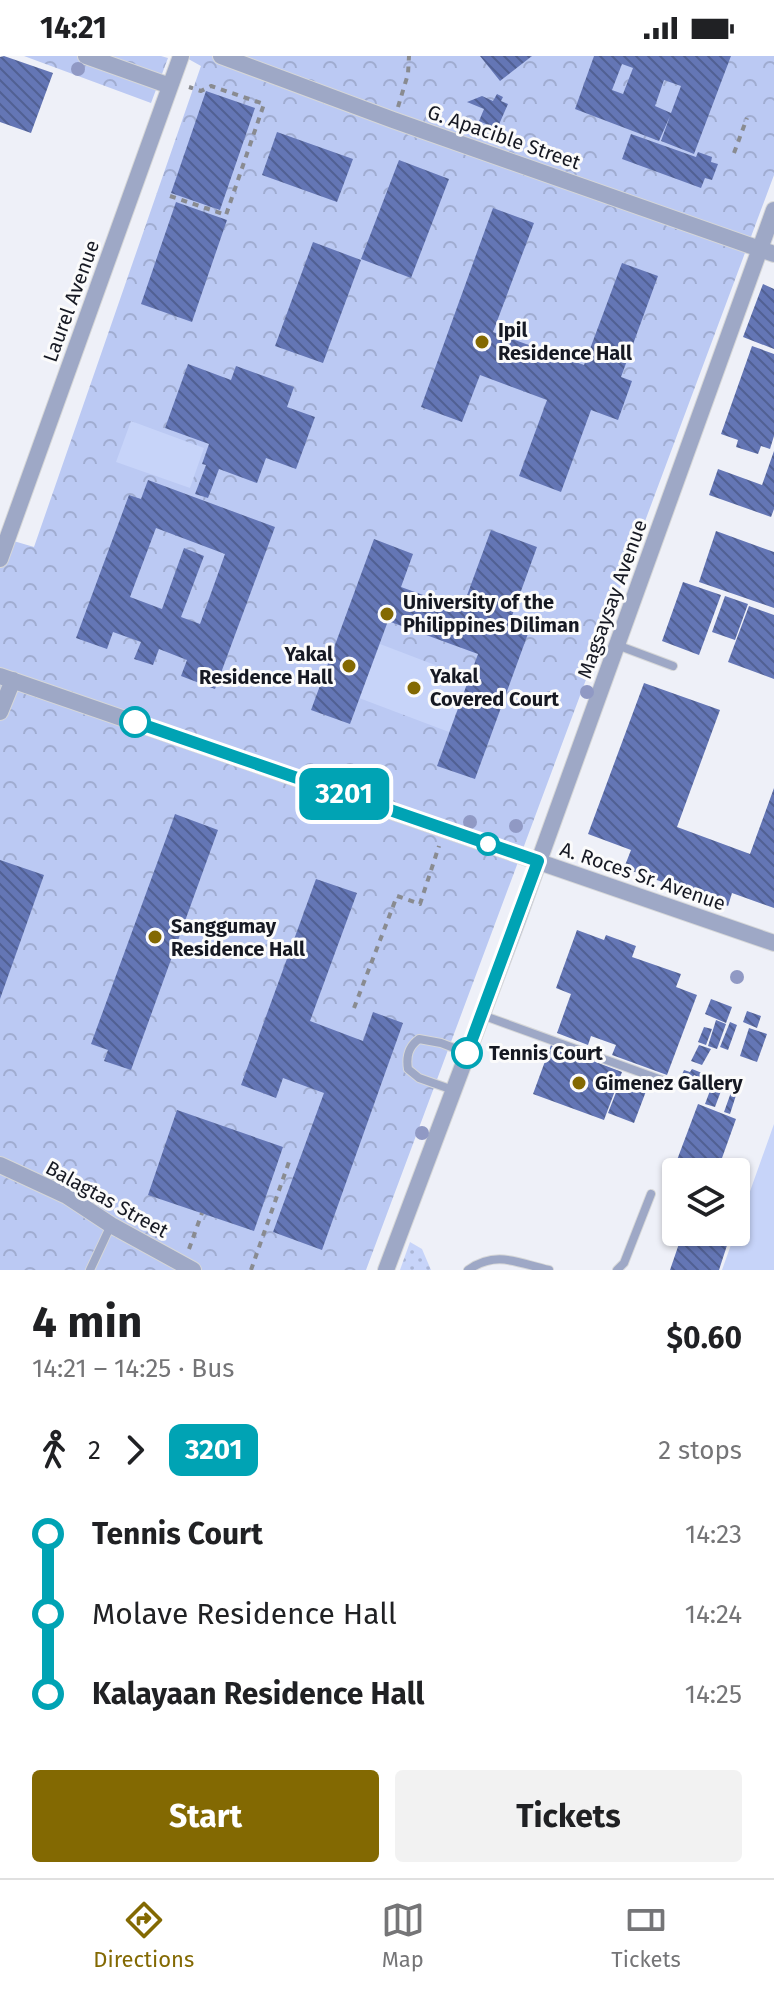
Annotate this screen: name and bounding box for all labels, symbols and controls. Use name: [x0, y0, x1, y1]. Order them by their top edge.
text: 14:21: [40, 10, 107, 46]
street label: G. Apacible Street: [424, 100, 584, 175]
street label: Laurel Avenue: [38, 237, 104, 365]
place label: Ipil Residence Hall: [498, 318, 632, 365]
marker: Ipil Residence Hall: [473, 333, 491, 351]
street label: Magsaysay Avenue: [572, 516, 652, 682]
place label: University of the Philippines Diliman: [403, 590, 580, 637]
marker: University of the Philippines Diliman: [378, 605, 396, 623]
place label: Yakal Residence Hall: [199, 642, 333, 689]
marker: Yakal Residence Hall: [340, 657, 358, 675]
place label: Yakal Covered Court: [429, 664, 559, 711]
marker: Yakal Covered Court: [405, 679, 423, 697]
unlabelled marker: [120, 707, 150, 737]
line badge: 3201: [288, 768, 400, 820]
text: 3201: [315, 777, 373, 810]
unlabelled marker: [477, 833, 499, 855]
street label: A. Roces Sr. Avenue: [557, 836, 729, 916]
place label: Sanggumay Residence Hall: [171, 914, 305, 961]
marker: Sanggumay Residence Hall: [146, 928, 164, 946]
marker: Tennis Court: [452, 1038, 482, 1068]
place label: Tennis Court: [489, 1041, 603, 1065]
place label: Gimenez Gallery: [595, 1071, 743, 1095]
marker: Gimenez Gallery: [570, 1074, 588, 1092]
street label: Balagtas Street: [42, 1155, 173, 1243]
map controls: [662, 1158, 750, 1246]
button: layers: [662, 1158, 750, 1246]
text: 4 min: [32, 1296, 142, 1349]
text: $0.60: [667, 1320, 742, 1356]
text: 14:21 – 14:25 · Bus: [32, 1353, 234, 1384]
icon: walk: [32, 1428, 76, 1472]
icon: forward: [113, 1428, 157, 1472]
text: 3201: [185, 1433, 242, 1466]
text: 2: [88, 1435, 101, 1466]
text: 2 stops: [658, 1435, 742, 1466]
text: Tennis Court: [92, 1516, 263, 1552]
text: 14:23: [685, 1519, 742, 1550]
text: Molave Residence Hall: [92, 1596, 397, 1632]
text: 14:24: [685, 1599, 742, 1630]
text: Kalayaan Residence Hall: [92, 1676, 424, 1712]
text: 14:25: [685, 1679, 742, 1710]
button: Start: [32, 1770, 379, 1862]
button: Tickets: [395, 1770, 742, 1862]
tab: Directions: [93, 1898, 194, 1973]
tab: Map: [381, 1898, 425, 1973]
tab: Tickets: [611, 1898, 681, 1973]

